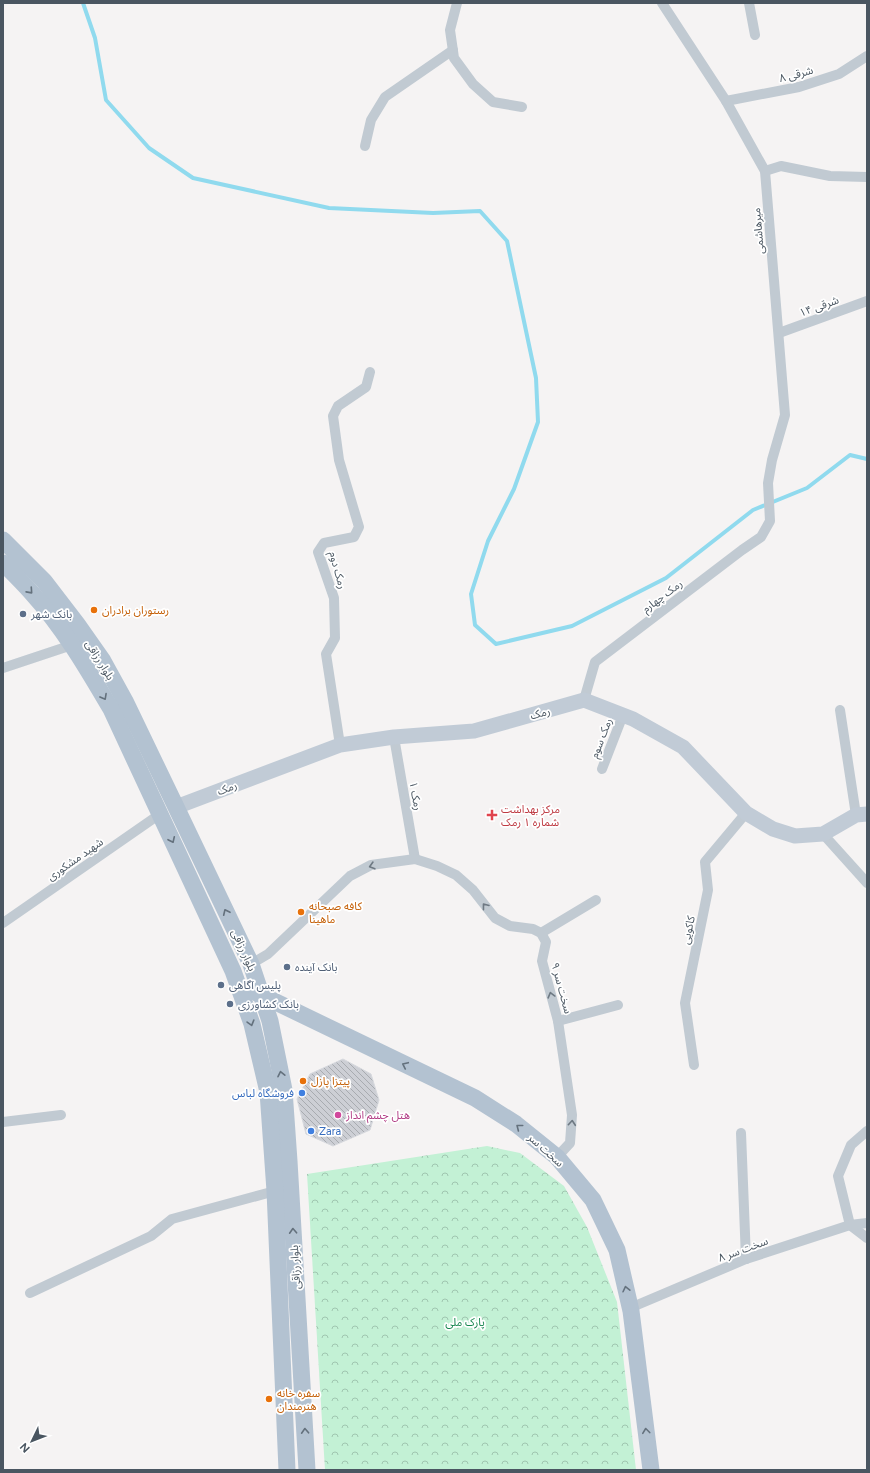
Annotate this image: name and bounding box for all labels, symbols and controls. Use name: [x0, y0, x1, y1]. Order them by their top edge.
street label: شرقی ۸: [778, 64, 815, 85]
street label: میرهاشمی: [750, 207, 767, 255]
street label: شرقی ۱۴: [798, 293, 841, 320]
street label: رمک دوم: [325, 550, 349, 591]
street label: رمک چهارم: [640, 577, 686, 617]
one-way arrow: [25, 586, 33, 594]
place label: رستوران برادران: [102, 604, 169, 617]
marker: رستوران برادران: [89, 605, 99, 615]
place label: بانک شهر: [30, 608, 72, 621]
marker: بانک شهر: [18, 609, 28, 619]
street label: بلوار رزاقی: [82, 638, 117, 683]
one-way arrow: [100, 693, 107, 700]
street label: رمک: [529, 704, 552, 723]
street label: رمک سوم: [588, 716, 616, 760]
street label: رمک: [215, 779, 239, 798]
street label: رمک ۱: [407, 781, 424, 812]
place label: مرکز بهداشت شماره ۱ رمک: [501, 803, 560, 829]
marker: مرکز بهداشت شماره ۱ رمک: [486, 809, 498, 821]
street label: شهید مشکوری: [45, 835, 106, 883]
one-way arrow: [167, 836, 175, 843]
one-way arrow: [369, 861, 376, 870]
place label: کافه صبحانه ماهینا: [309, 900, 362, 926]
one-way arrow: [482, 904, 489, 911]
marker: کافه صبحانه ماهینا: [296, 907, 306, 917]
one-way arrow: [223, 909, 231, 916]
street label: کاکویی: [679, 914, 698, 946]
street label: بلوار رزاقی: [229, 927, 258, 973]
place label: بانک آینده: [295, 961, 338, 974]
street label: سخت سر ۹: [548, 961, 575, 1015]
marker: بانک آینده: [282, 962, 292, 972]
place label: پلیس آگاهی: [229, 979, 281, 993]
marker: پلیس آگاهی: [216, 980, 226, 990]
one-way arrow: [548, 992, 556, 999]
place label: بانک کشاورزی: [238, 998, 299, 1011]
marker: بانک کشاورزی: [225, 999, 235, 1009]
one-way arrow: [246, 1020, 255, 1027]
one-way arrow: [402, 1062, 409, 1070]
one-way arrow: [277, 1071, 285, 1077]
place label: پیتزا پازل: [311, 1075, 350, 1089]
marker: پیتزا پازل: [298, 1076, 308, 1086]
place label: فروشگاه لباس: [232, 1087, 294, 1100]
marker: فروشگاه لباس: [297, 1088, 307, 1098]
place label: هتل چشم انداز: [345, 1109, 410, 1124]
marker: هتل چشم انداز: [333, 1110, 343, 1120]
one-way arrow: [567, 1120, 576, 1126]
one-way arrow: [516, 1124, 523, 1131]
place label: Zara: [319, 1125, 341, 1138]
marker: Zara: [306, 1126, 316, 1136]
street label: سخت سر: [524, 1130, 566, 1170]
one-way arrow: [289, 1228, 298, 1234]
street label: سخت سر ۸: [716, 1234, 770, 1265]
street label: بلوار رزاقی: [288, 1245, 303, 1289]
one-way arrow: [622, 1286, 630, 1292]
park label: پارک ملی: [445, 1316, 485, 1330]
place label: سفره خانه هنرمندان: [277, 1387, 321, 1413]
marker: سفره خانه هنرمندان: [264, 1394, 274, 1404]
north arrow: [12, 1421, 52, 1461]
one-way arrow: [300, 1428, 309, 1434]
one-way arrow: [642, 1428, 651, 1434]
text: N: [17, 1440, 33, 1455]

